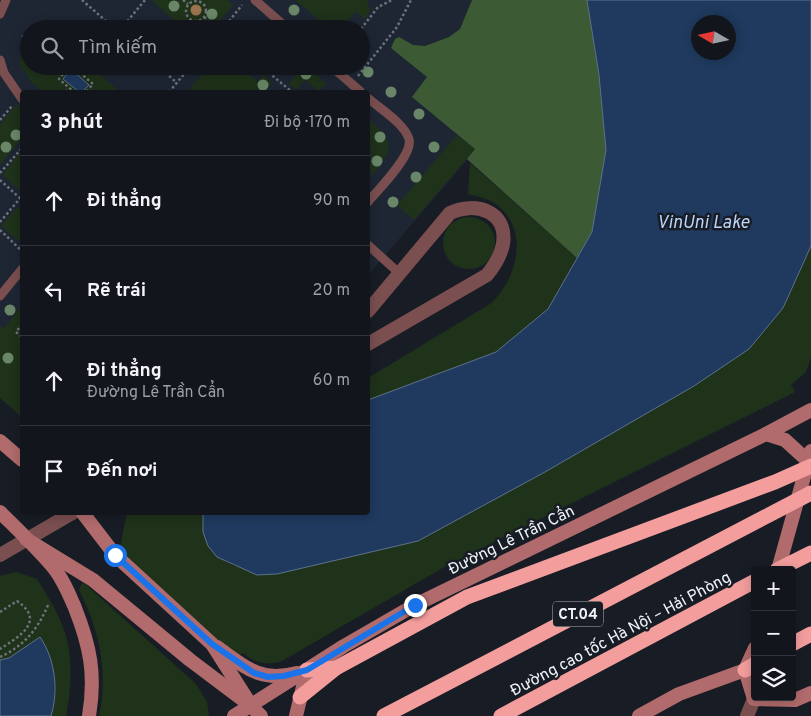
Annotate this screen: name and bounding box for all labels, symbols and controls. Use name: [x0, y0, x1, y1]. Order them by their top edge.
north arrow: [691, 15, 736, 60]
search box: [20, 20, 370, 75]
icon: search: [38, 34, 66, 62]
text: Tìm kiếm: [78, 36, 157, 60]
text: 3 phút: [40, 109, 103, 136]
text: Đi bộ · 170 m: [264, 113, 350, 133]
icon: ahead: [40, 187, 68, 215]
text: Đi thẳng: [87, 189, 162, 213]
text: 90 m: [313, 191, 350, 211]
water label: VinUni Lake: [657, 212, 750, 235]
icon: left: [40, 277, 68, 305]
text: Rẽ trái: [87, 279, 146, 303]
text: 20 m: [313, 281, 350, 301]
text: Đi thẳng: [87, 359, 162, 383]
icon: ahead: [40, 367, 68, 395]
text: 60 m: [313, 371, 350, 391]
text: Đường Lê Trần Cẩn: [87, 383, 225, 403]
icon: arrive: [40, 457, 68, 485]
text: Đến nơi: [87, 459, 157, 483]
street label: Đường Lê Trần Cẩn: [444, 499, 578, 580]
route start: [104, 544, 127, 567]
map controls: [751, 566, 796, 701]
button: +: [751, 566, 796, 611]
street label: Đường cao tốc Hà Nội – Hải Phòng: [507, 567, 735, 702]
route end: [404, 594, 427, 617]
road number: CT.04: [553, 602, 603, 626]
button: −: [751, 611, 796, 656]
button: layers: [751, 656, 796, 701]

